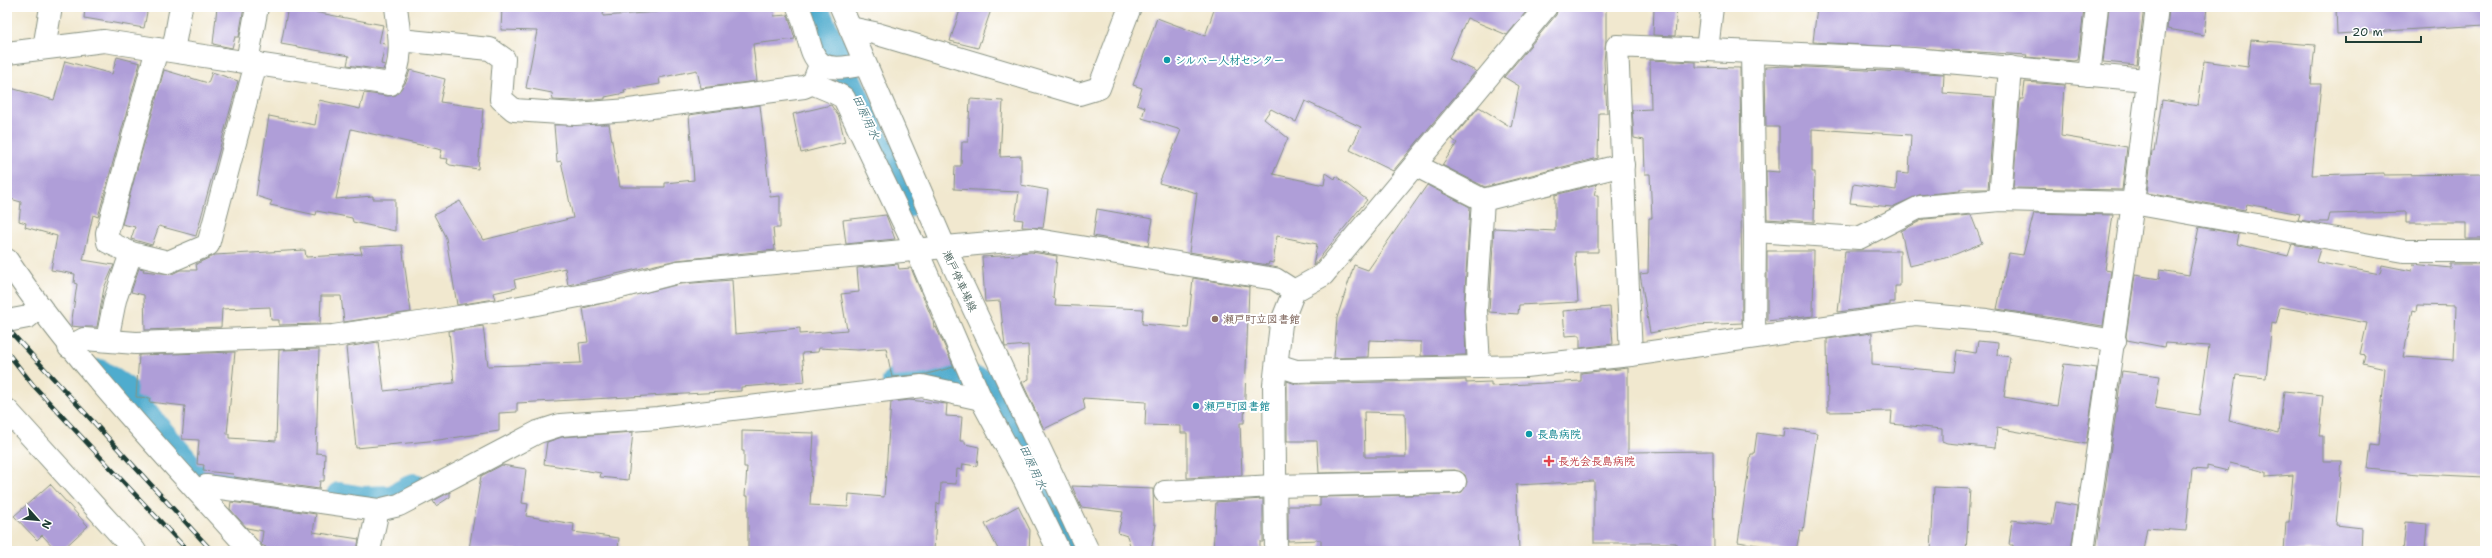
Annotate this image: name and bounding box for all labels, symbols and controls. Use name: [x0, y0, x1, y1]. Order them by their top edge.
scale bar: [2346, 18, 2421, 44]
text: 20 m: [2352, 24, 2383, 40]
place label: シルバー人材センター: [1175, 53, 1284, 68]
marker: シルバー人材センター: [1162, 55, 1172, 65]
water label: 田原用水: [849, 92, 883, 142]
street label: 瀬戸停車場線: [939, 248, 980, 314]
place label: 瀬戸町立図書館: [1223, 312, 1300, 327]
marker: 瀬戸町立図書館: [1210, 314, 1220, 324]
place label: 瀬戸町図書館: [1204, 399, 1270, 414]
marker: 瀬戸町図書館: [1191, 401, 1201, 411]
place label: 長島病院: [1537, 427, 1581, 442]
marker: 長島病院: [1524, 429, 1534, 439]
water label: 田原用水: [1016, 442, 1050, 492]
place label: 長光会長島病院: [1558, 454, 1635, 469]
marker: 長光会長島病院: [1543, 455, 1555, 467]
north arrow: [18, 500, 58, 540]
text: N: [38, 517, 55, 532]

